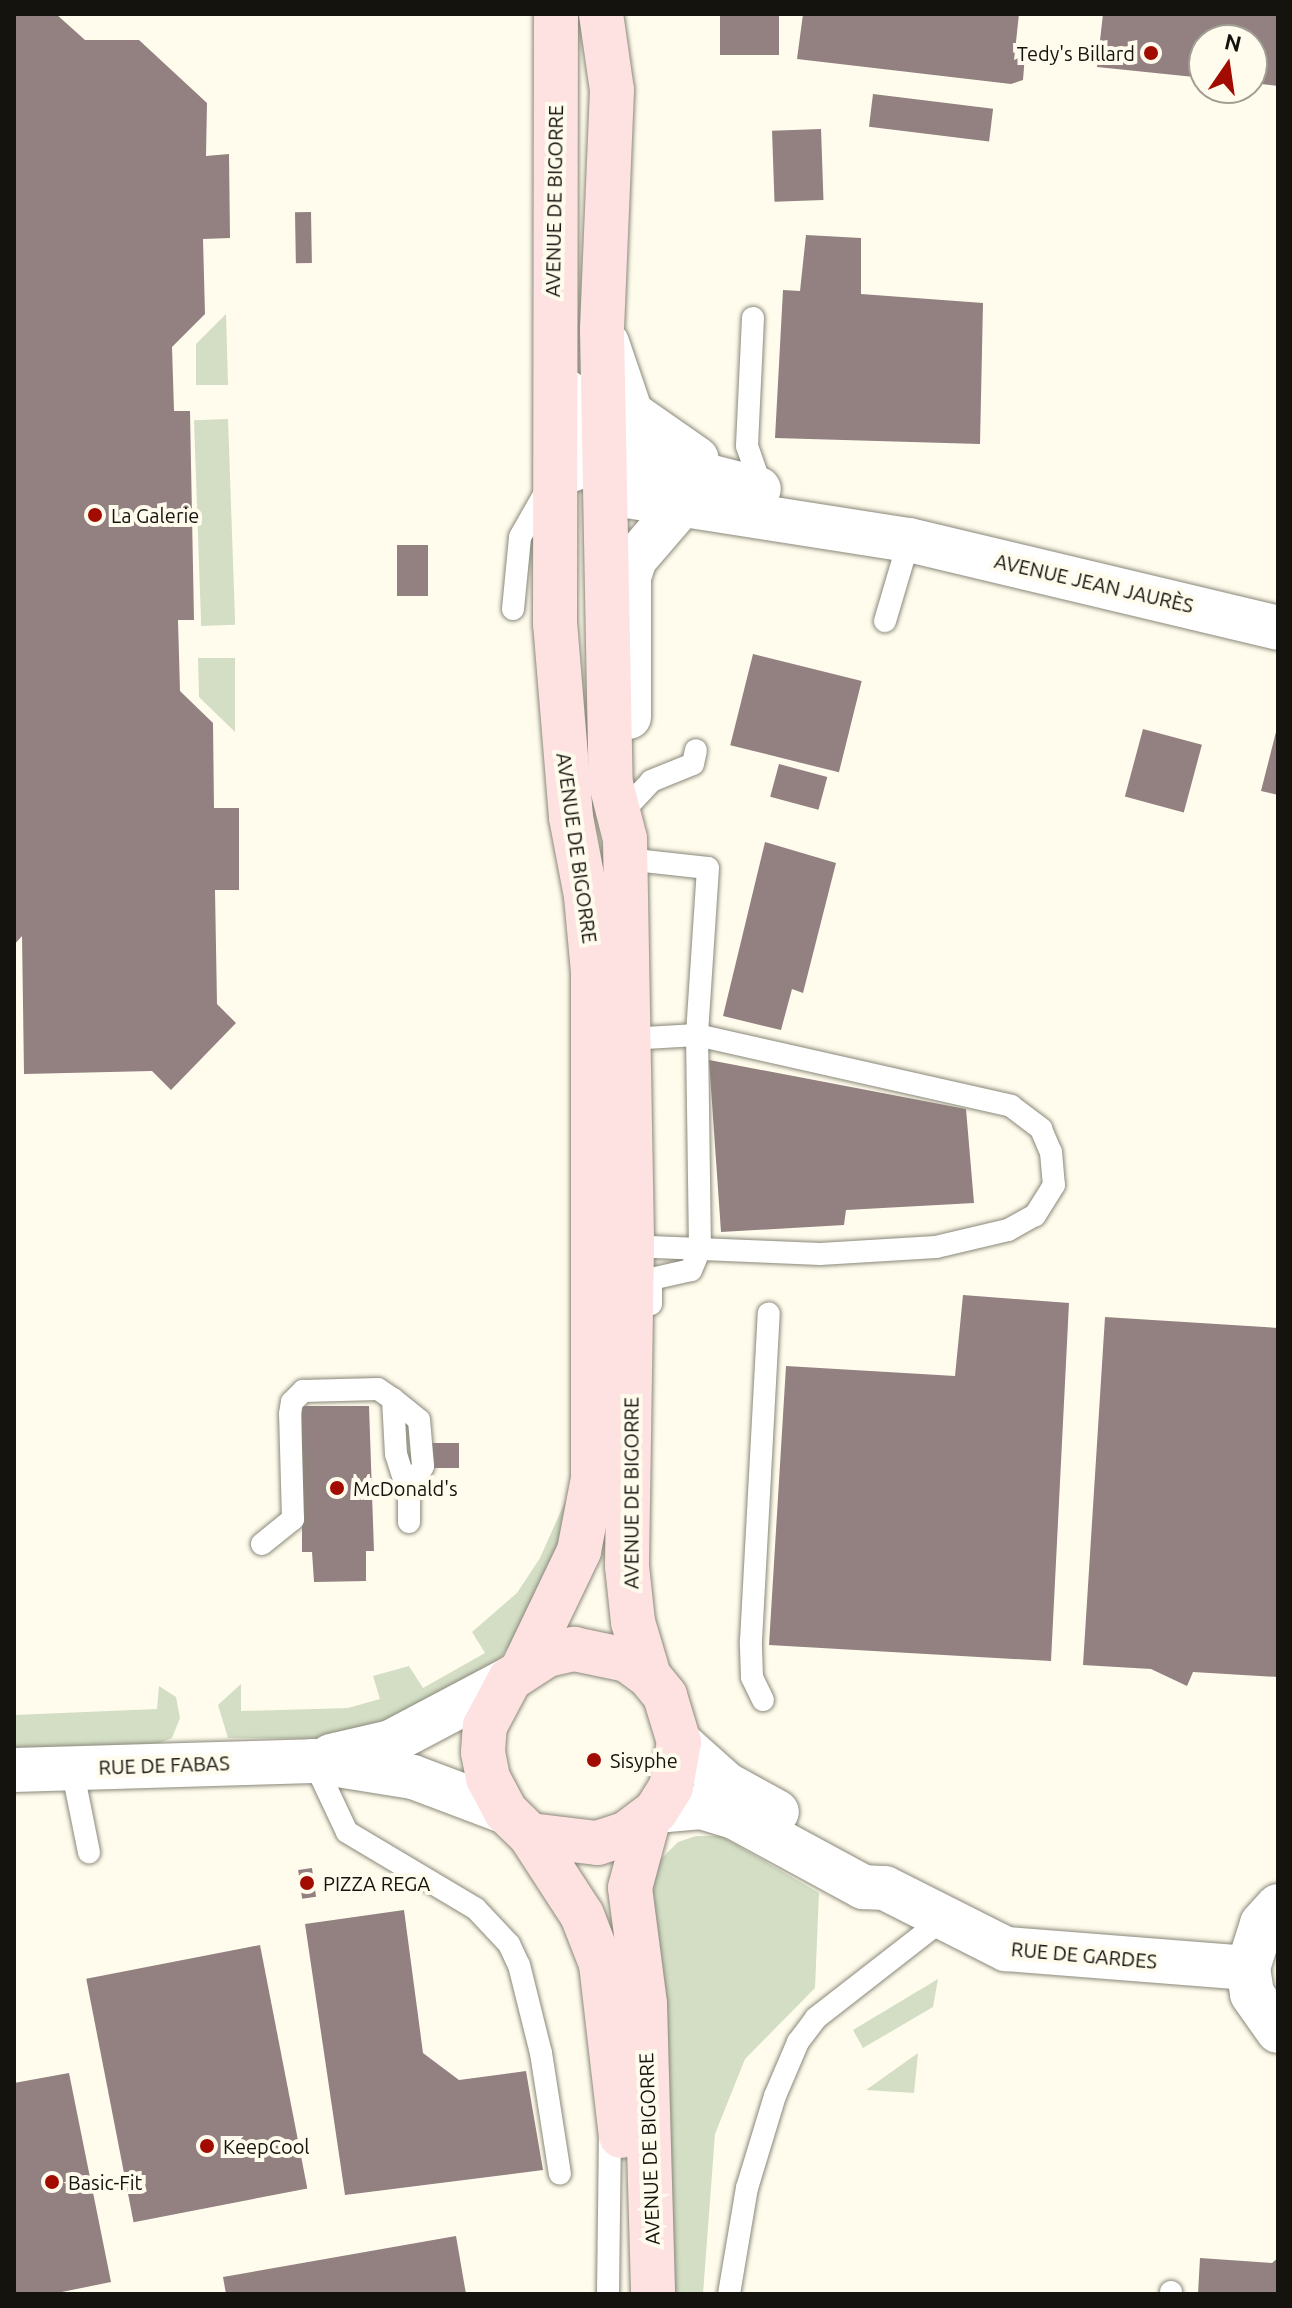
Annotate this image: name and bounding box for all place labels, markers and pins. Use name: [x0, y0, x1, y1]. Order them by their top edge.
place label: Tedy's Billard: [1017, 41, 1135, 65]
marker: Tedy's Billard: [1142, 44, 1160, 62]
place label: La Galerie: [111, 503, 199, 527]
marker: La Galerie: [86, 506, 104, 524]
place label: McDonald's: [353, 1476, 458, 1500]
marker: McDonald's: [328, 1479, 346, 1497]
place label: Sisyphe: [610, 1748, 678, 1772]
marker: Sisyphe: [585, 1751, 603, 1769]
place label: PIZZA REGA: [323, 1871, 430, 1895]
marker: PIZZA REGA: [298, 1874, 316, 1892]
place label: KeepCool: [223, 2134, 310, 2158]
marker: KeepCool: [198, 2137, 216, 2155]
place label: Basic-Fit: [68, 2170, 142, 2194]
marker: Basic-Fit: [43, 2173, 61, 2191]

